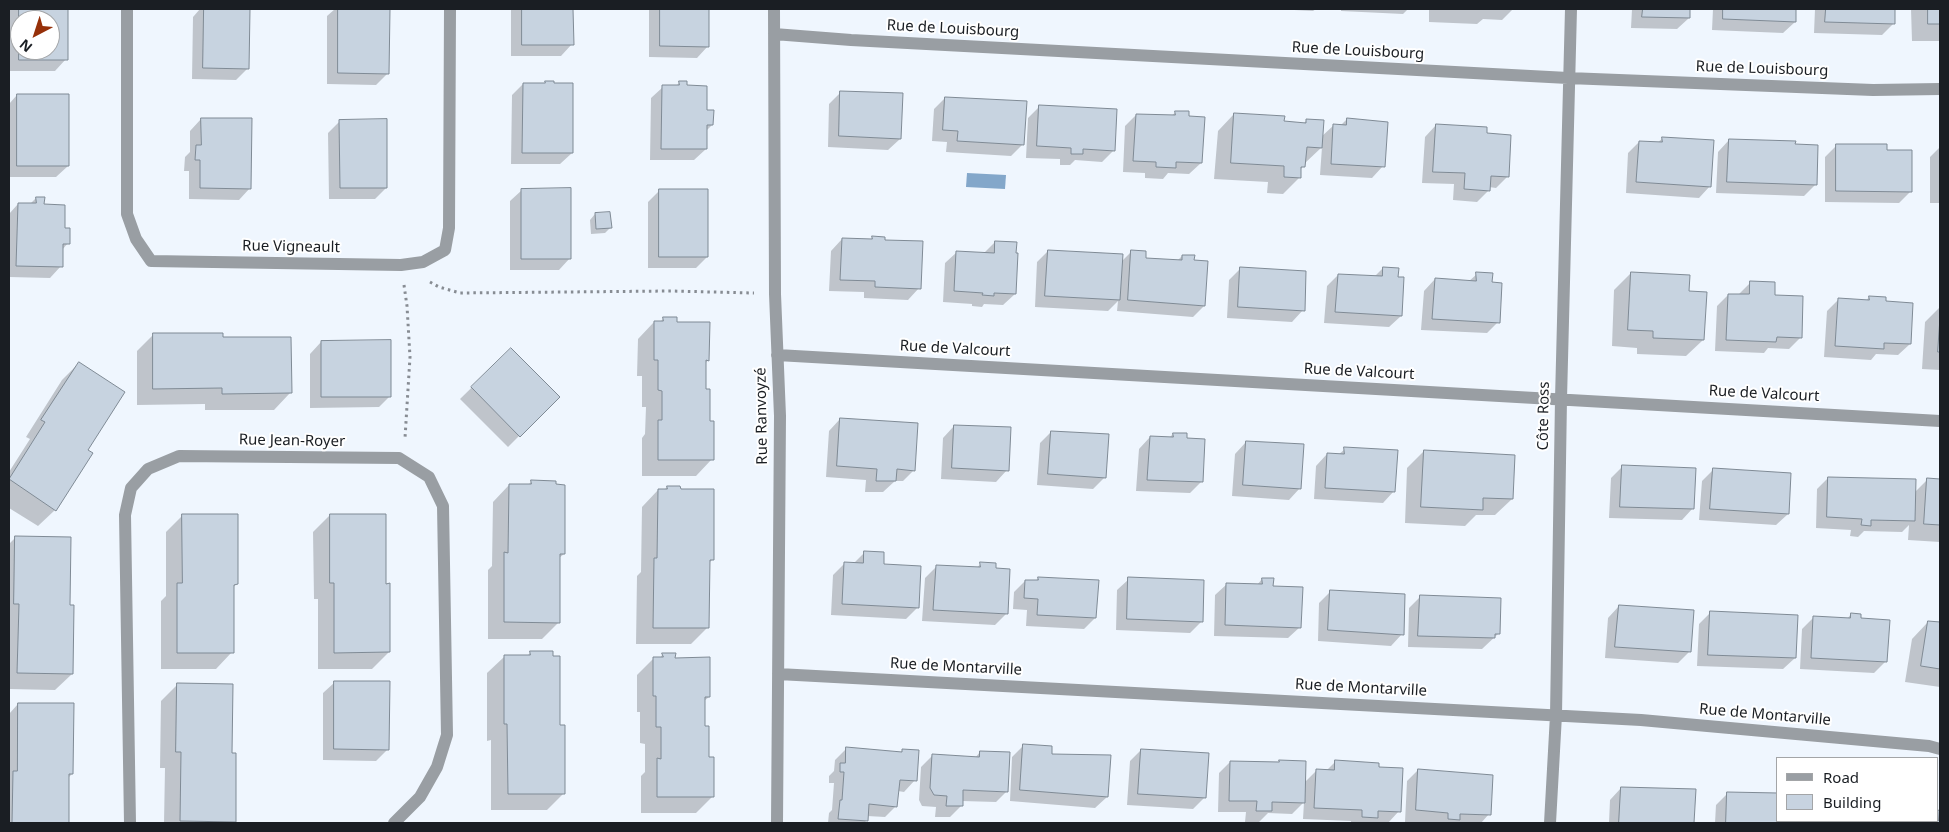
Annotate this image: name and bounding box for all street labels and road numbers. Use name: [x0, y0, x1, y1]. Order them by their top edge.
street label: Rue de Louisbourg: [886, 17, 1020, 41]
street label: Rue de Louisbourg: [1291, 39, 1425, 63]
street label: Rue de Louisbourg: [1695, 58, 1829, 80]
street label: Rue Vigneault: [242, 237, 340, 257]
street label: Rue de Valcourt: [899, 337, 1011, 361]
street label: Rue de Valcourt: [1303, 360, 1415, 384]
street label: Rue Ranvoyzé: [752, 367, 772, 465]
street label: Côte Ross: [1534, 381, 1554, 451]
street label: Rue de Valcourt: [1708, 382, 1820, 406]
street label: Rue Jean-Royer: [239, 431, 345, 451]
street label: Rue de Montarville: [890, 655, 1022, 679]
street label: Rue de Montarville: [1295, 676, 1427, 700]
street label: Rue de Montarville: [1698, 700, 1832, 730]

